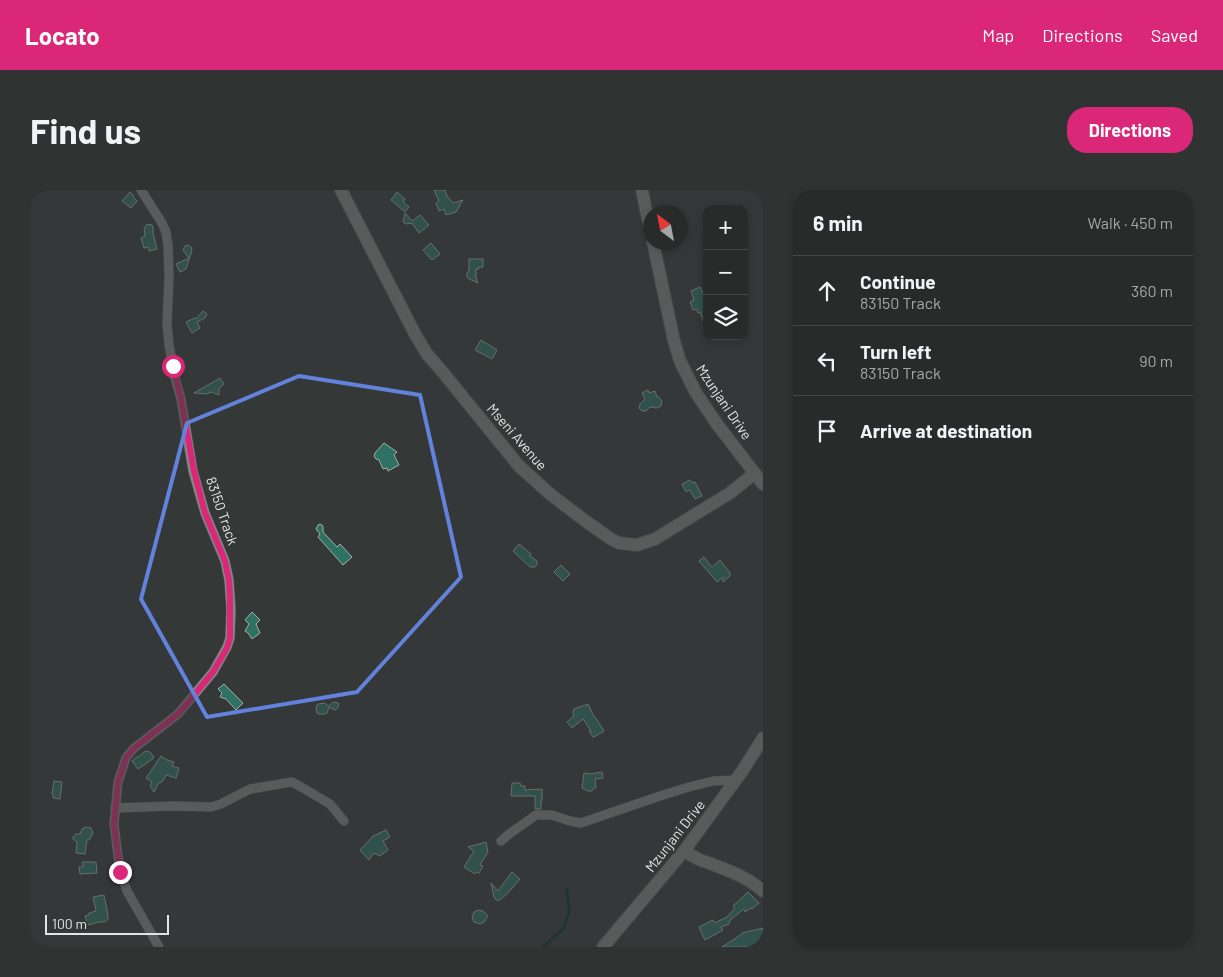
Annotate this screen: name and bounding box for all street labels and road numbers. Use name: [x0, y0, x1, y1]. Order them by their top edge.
street label: Mzunjani Drive: [693, 361, 756, 443]
street label: Mseni Avenue: [484, 400, 551, 473]
street label: 83150 Track: [203, 475, 242, 547]
street label: Mzunjani Drive: [641, 796, 708, 875]

